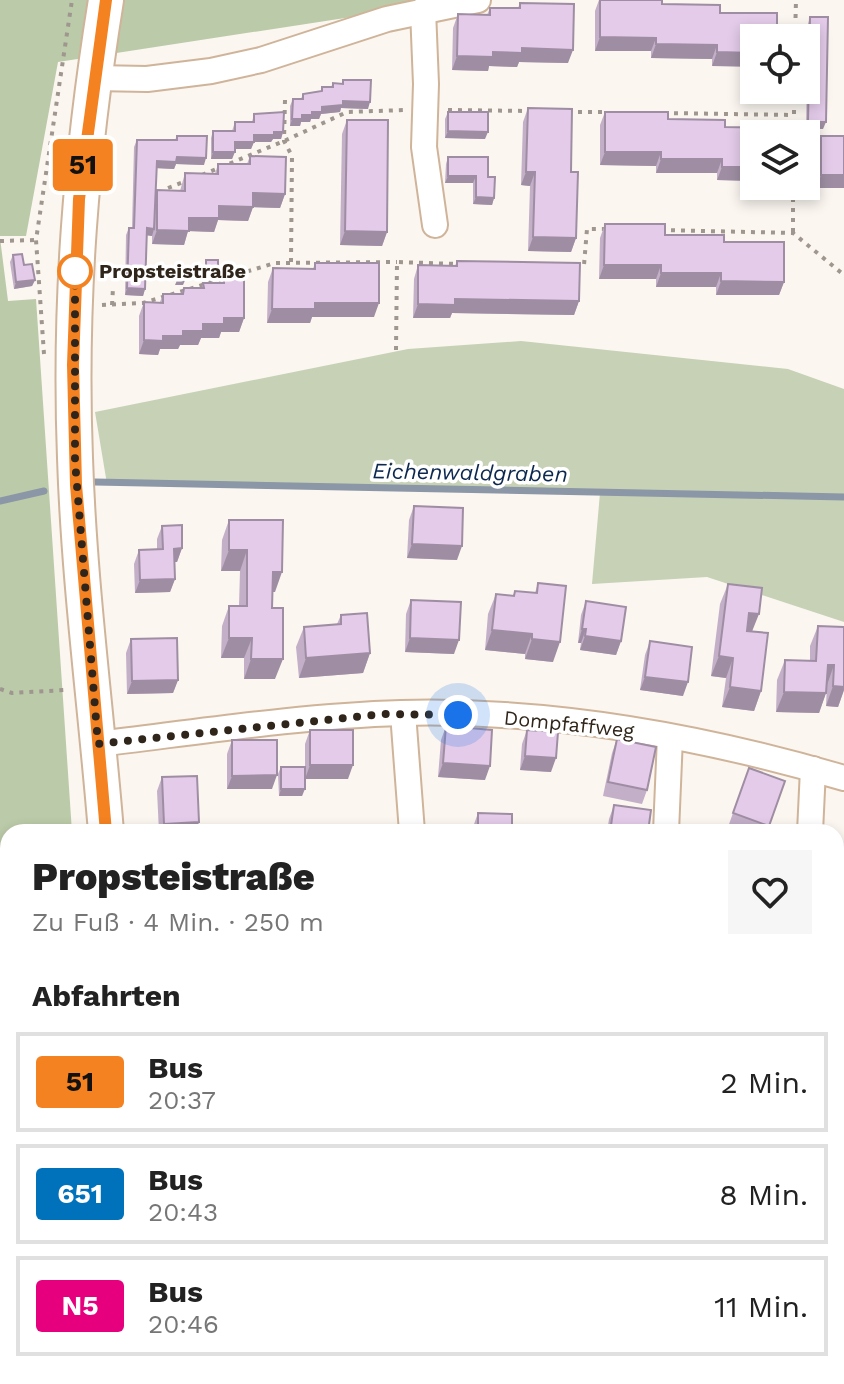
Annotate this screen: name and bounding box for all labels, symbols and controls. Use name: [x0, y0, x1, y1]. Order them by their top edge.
map controls: [740, 24, 820, 200]
button: locate: [740, 24, 820, 104]
button: layers: [740, 120, 820, 200]
line badge: 51: [47, 139, 119, 191]
text: 51: [69, 148, 97, 181]
marker: Propsteistraße: [58, 254, 92, 288]
place label: Propsteistraße: [99, 259, 246, 283]
water label: Eichenwaldgraben: [372, 458, 568, 487]
your location: [438, 695, 478, 735]
street label: Dompfaffweg: [503, 705, 636, 743]
button: heart: [728, 850, 812, 934]
text: Propsteistraße: [32, 855, 315, 899]
text: Zu Fuß · 4 Min. · 250 m: [32, 907, 324, 937]
text: Abfahrten: [32, 978, 181, 1013]
text: Bus: [148, 1050, 203, 1085]
text: 51: [66, 1065, 94, 1098]
text: 2 Min.: [720, 1065, 808, 1100]
text: 20:37: [148, 1085, 216, 1115]
text: Bus: [148, 1162, 203, 1197]
text: 651: [57, 1177, 103, 1210]
text: 8 Min.: [719, 1177, 808, 1212]
text: 20:43: [148, 1197, 218, 1227]
text: Bus: [148, 1274, 203, 1309]
text: N5: [61, 1289, 99, 1322]
text: 11 Min.: [714, 1289, 808, 1324]
text: 20:46: [148, 1309, 219, 1339]

